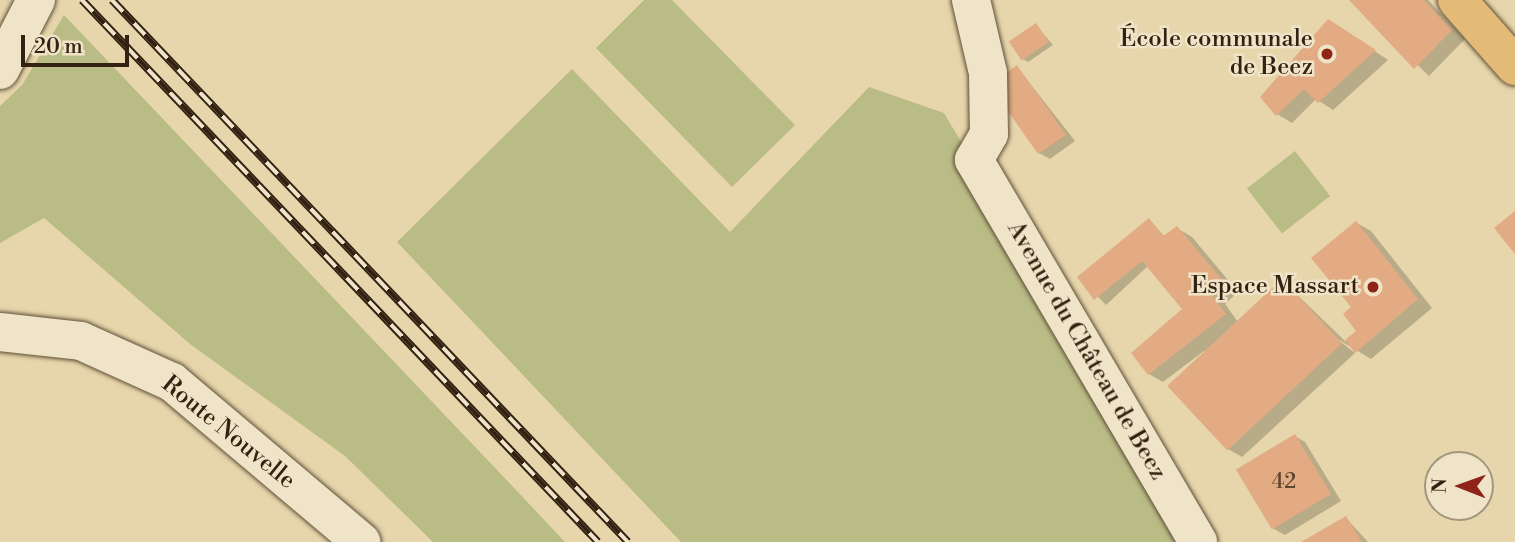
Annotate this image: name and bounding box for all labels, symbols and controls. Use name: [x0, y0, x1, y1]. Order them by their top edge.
scale bar: [24, 21, 133, 65]
place label: École communale de Beez: [1120, 26, 1313, 82]
text: 20 m: [34, 34, 83, 60]
marker: École communale de Beez: [1319, 46, 1335, 62]
street label: Avenue du Château de Beez: [1000, 217, 1172, 485]
place label: Espace Massart: [1191, 273, 1359, 301]
marker: Espace Massart: [1365, 279, 1381, 295]
street label: Route Nouvelle: [155, 370, 301, 496]
north arrow: [1424, 451, 1494, 521]
house number: 42: [1272, 469, 1296, 495]
text: N: [1428, 478, 1452, 493]

